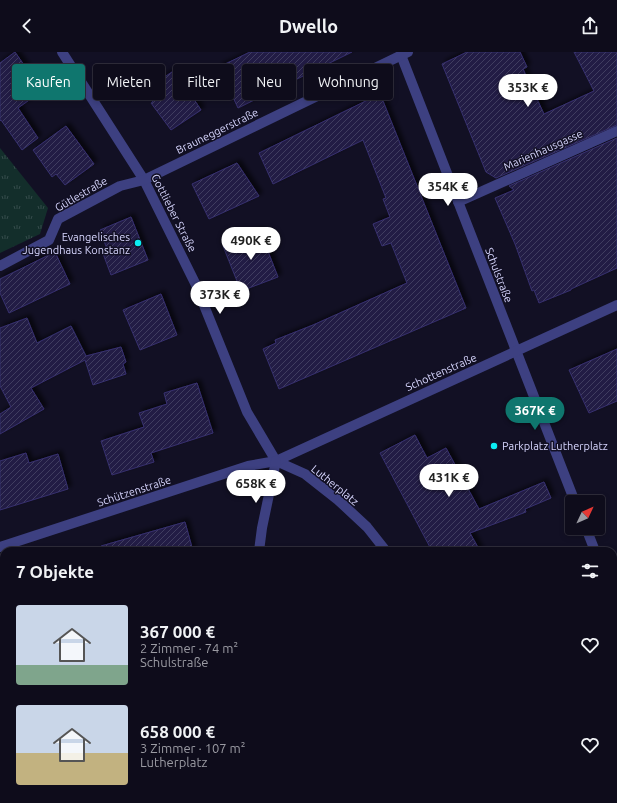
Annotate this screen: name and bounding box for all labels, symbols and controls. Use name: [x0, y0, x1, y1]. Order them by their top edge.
icon: back: [16, 15, 38, 37]
icon: share: [579, 15, 601, 37]
text: Dwello: [279, 16, 338, 36]
chip: Kaufen: [12, 64, 85, 100]
chip: Mieten: [93, 64, 165, 100]
chip: Filter: [173, 64, 234, 100]
chip: Neu: [242, 64, 296, 100]
chip: Wohnung: [304, 64, 393, 100]
pin: 353K €: [495, 74, 561, 108]
text: 353K €: [507, 80, 549, 94]
street label: Brauneggerstraße: [174, 106, 260, 156]
street label: Marienhausgasse: [502, 127, 584, 173]
street label: Gottlieber Straße: [149, 172, 199, 254]
pin: 354K €: [415, 173, 481, 207]
street label: Gütlestraße: [53, 174, 109, 214]
text: 354K €: [427, 179, 469, 193]
pin: 490K €: [218, 227, 284, 261]
place label: Evangelisches Jugendhaus Konstanz: [22, 231, 130, 256]
text: 490K €: [230, 233, 272, 247]
marker: Evangelisches Jugendhaus Konstanz: [133, 238, 143, 248]
street label: Schulstraße: [483, 246, 515, 304]
pin: 373K €: [187, 281, 253, 315]
text: 373K €: [199, 287, 241, 301]
street label: Schottenstraße: [404, 351, 478, 393]
pin: 367K €: [502, 397, 568, 431]
text: 367K €: [514, 403, 556, 417]
place label: Parkplatz Lutherplatz: [502, 440, 608, 452]
marker: Parkplatz Lutherplatz: [489, 441, 499, 451]
street label: Lutherplatz: [309, 462, 361, 508]
pin: 431K €: [416, 464, 482, 498]
pin: 658K €: [223, 470, 289, 504]
text: 431K €: [428, 470, 470, 484]
street label: Schützenstraße: [96, 473, 172, 509]
text: 658K €: [235, 476, 277, 490]
north arrow: [565, 495, 605, 535]
map controls: [565, 495, 605, 535]
icon: filters: [579, 560, 601, 582]
text: 7 Objekte: [16, 562, 94, 581]
icon: home: [48, 621, 96, 669]
text: 367 000 €: [140, 622, 215, 641]
icon: heart: [579, 634, 601, 656]
text: 2 Zimmer · 74 m²: [140, 641, 238, 655]
text: Schulstraße: [140, 655, 208, 669]
icon: home: [48, 721, 96, 769]
text: 658 000 €: [140, 722, 215, 741]
icon: heart: [579, 734, 601, 756]
text: 3 Zimmer · 107 m²: [140, 741, 246, 755]
text: Lutherplatz: [140, 755, 207, 769]

